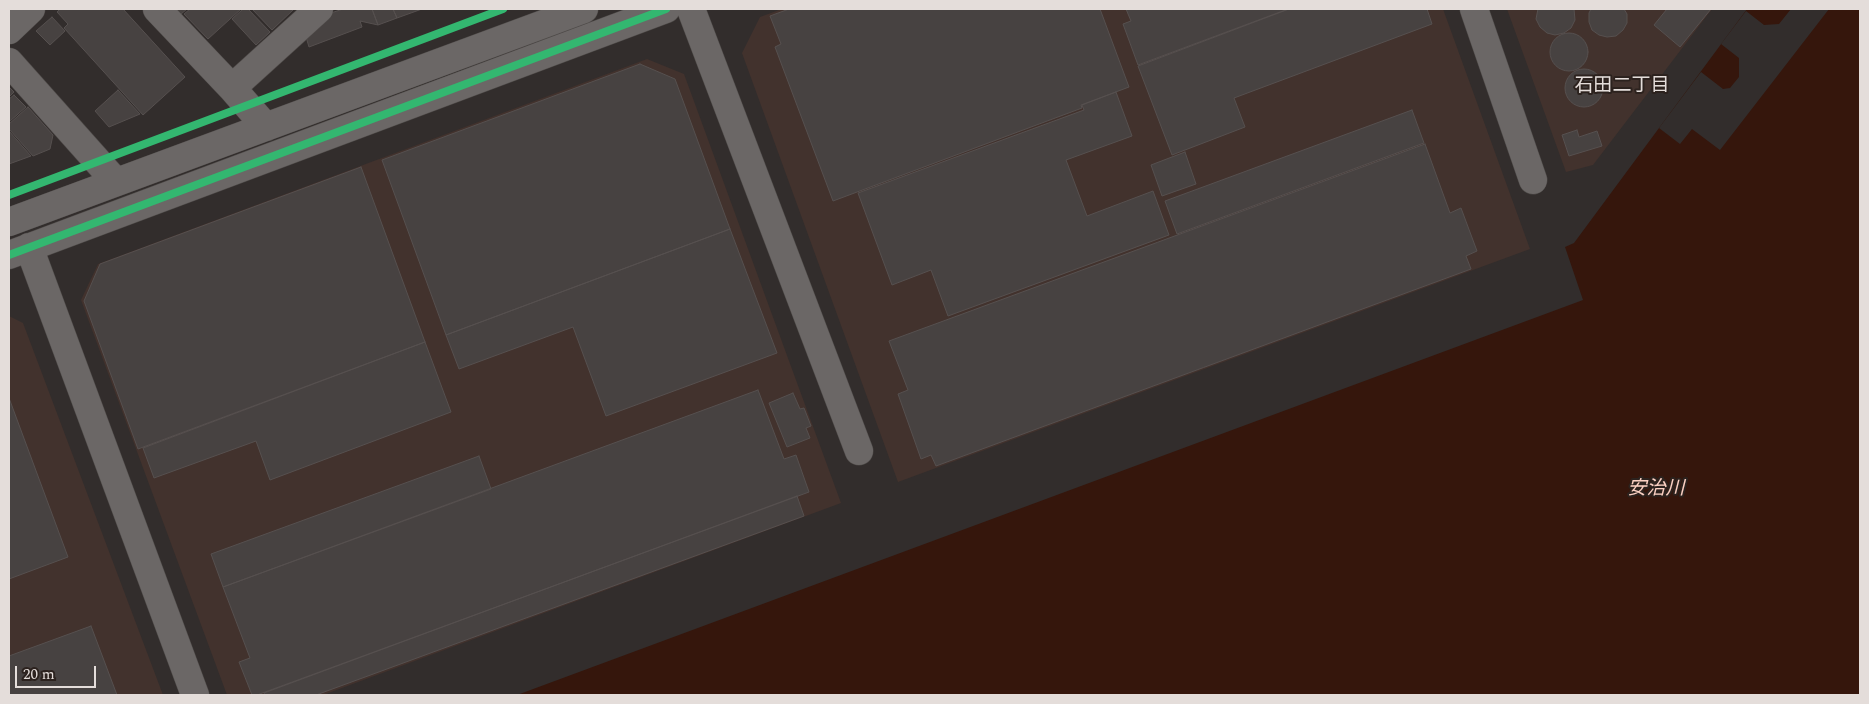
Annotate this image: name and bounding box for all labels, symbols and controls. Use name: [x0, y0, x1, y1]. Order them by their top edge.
district label: 石田二丁目: [1575, 76, 1669, 98]
water label: 安治川: [1628, 479, 1684, 501]
scale bar: [18, 656, 99, 688]
text: 20 m: [23, 663, 55, 686]

